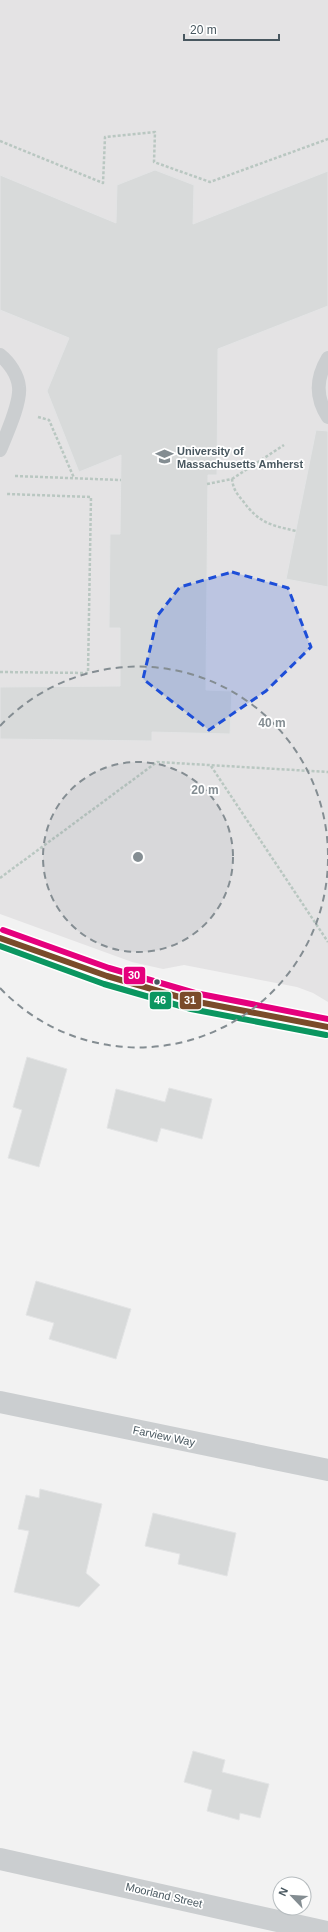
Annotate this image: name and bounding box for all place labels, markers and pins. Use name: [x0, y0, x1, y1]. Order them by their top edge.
place label: University of Massachusetts Amherst: [177, 445, 303, 470]
school or university icon: University of Massachusetts Amherst: [154, 447, 174, 467]
centre of rings: [131, 850, 145, 864]
unlabelled marker: [152, 977, 162, 987]

